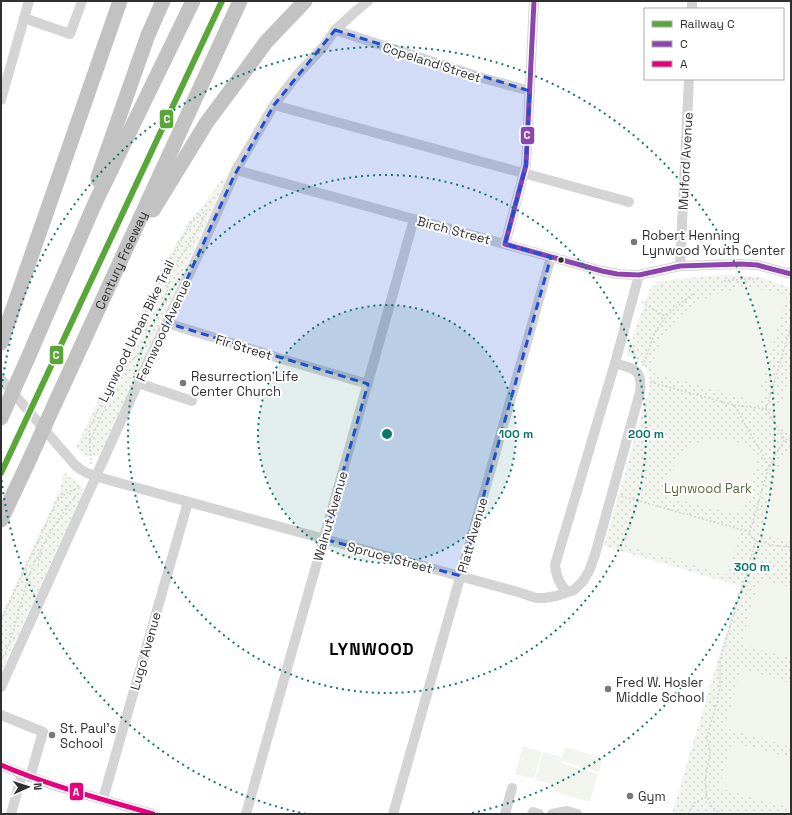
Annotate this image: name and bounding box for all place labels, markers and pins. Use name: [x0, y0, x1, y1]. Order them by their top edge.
place label: Robert Henning Lynwood Youth Center: [642, 227, 785, 259]
marker: Robert Henning Lynwood Youth Center: [629, 237, 639, 247]
unlabelled marker: [556, 255, 566, 265]
place label: Resurrection Life Center Church: [191, 368, 298, 400]
marker: Resurrection Life Center Church: [178, 378, 188, 388]
centre of rings: [380, 427, 394, 441]
place label: Fred W. Hosler Middle School: [616, 674, 704, 706]
marker: Fred W. Hosler Middle School: [603, 684, 613, 694]
place label: St. Paul's School: [60, 720, 116, 752]
marker: St. Paul's School: [47, 730, 57, 740]
place label: Gym: [638, 788, 666, 805]
marker: Gym: [625, 791, 635, 801]

